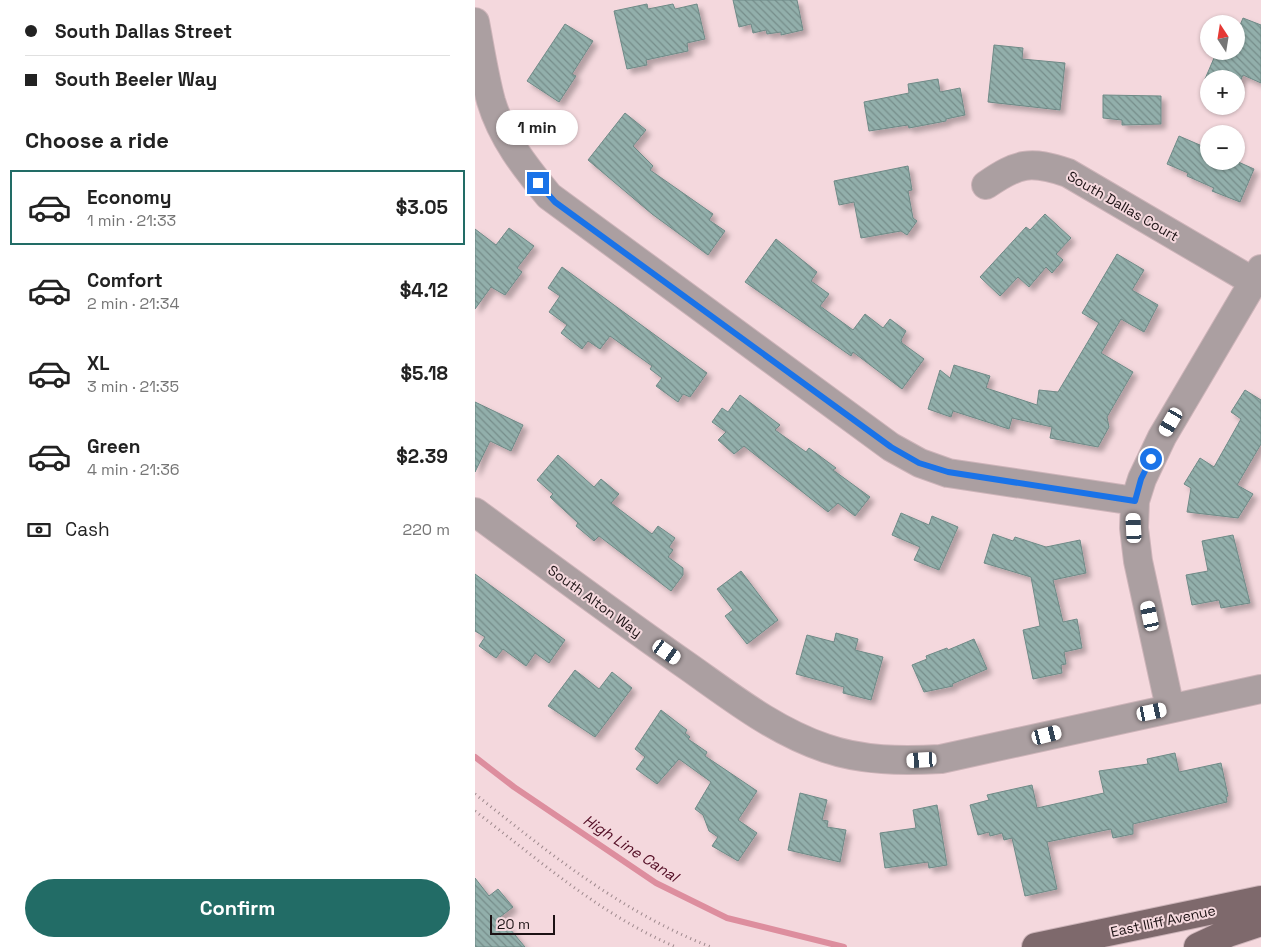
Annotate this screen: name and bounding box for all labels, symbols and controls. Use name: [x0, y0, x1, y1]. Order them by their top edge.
north arrow: [1200, 15, 1245, 60]
map controls: [1200, 15, 1245, 170]
text: South Dallas Street: [55, 19, 232, 44]
text: South Beeler Way: [55, 67, 217, 92]
button: +: [1200, 70, 1245, 115]
callout: 1 min: [497, 110, 579, 146]
text: 1 min: [517, 117, 557, 138]
button: −: [1200, 125, 1245, 170]
text: Choose a ride: [25, 126, 169, 154]
street label: South Dallas Court: [1064, 167, 1182, 245]
route end: [527, 172, 549, 194]
icon: car: [27, 185, 72, 230]
text: Economy: [87, 185, 171, 210]
text: $3.05: [396, 195, 448, 220]
text: 1 min · 21:33: [87, 210, 176, 231]
icon: car: [27, 268, 72, 313]
text: Comfort: [87, 268, 163, 293]
text: $4.12: [400, 278, 448, 303]
text: 2 min · 21:34: [87, 293, 180, 314]
icon: car: [27, 351, 72, 396]
text: XL: [87, 351, 110, 376]
text: $5.18: [400, 361, 448, 386]
text: 3 min · 21:35: [87, 376, 179, 397]
car: [1157, 405, 1184, 439]
icon: car: [27, 434, 72, 479]
text: Green: [87, 434, 140, 459]
text: $2.39: [396, 444, 448, 469]
route start: [1140, 448, 1162, 470]
text: 4 min · 21:36: [87, 459, 180, 480]
car: [1125, 513, 1142, 543]
icon: cash: [25, 516, 53, 544]
text: Cash: [65, 517, 110, 542]
text: 220 m: [403, 519, 450, 540]
street label: South Alton Way: [544, 561, 646, 641]
car: [1139, 600, 1160, 632]
car: [650, 637, 683, 667]
car: [1135, 702, 1168, 722]
car: [1030, 724, 1063, 746]
car: [906, 752, 937, 768]
water label: High Line Canal: [580, 810, 684, 887]
button: Confirm: [25, 879, 450, 937]
street label: East Iliff Avenue: [1109, 901, 1217, 941]
scale bar: [490, 912, 555, 935]
text: 20 m: [497, 915, 530, 933]

